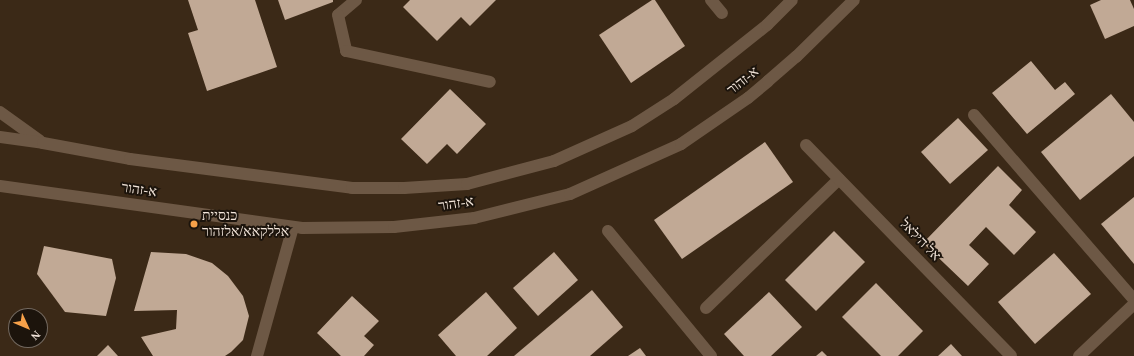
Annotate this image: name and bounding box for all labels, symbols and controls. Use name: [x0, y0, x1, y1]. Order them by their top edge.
street label: א-זהור: [724, 63, 762, 99]
street label: א-זהור: [120, 179, 158, 201]
street label: א-זהור: [437, 193, 475, 215]
place label: כנסיית אללקאא/אלזהור: [202, 208, 289, 240]
street label: אל הילאל: [896, 216, 944, 264]
marker: כנסיית אללקאא/אלזהור: [189, 219, 199, 229]
north arrow: [8, 308, 48, 348]
text: N: [29, 329, 43, 343]

